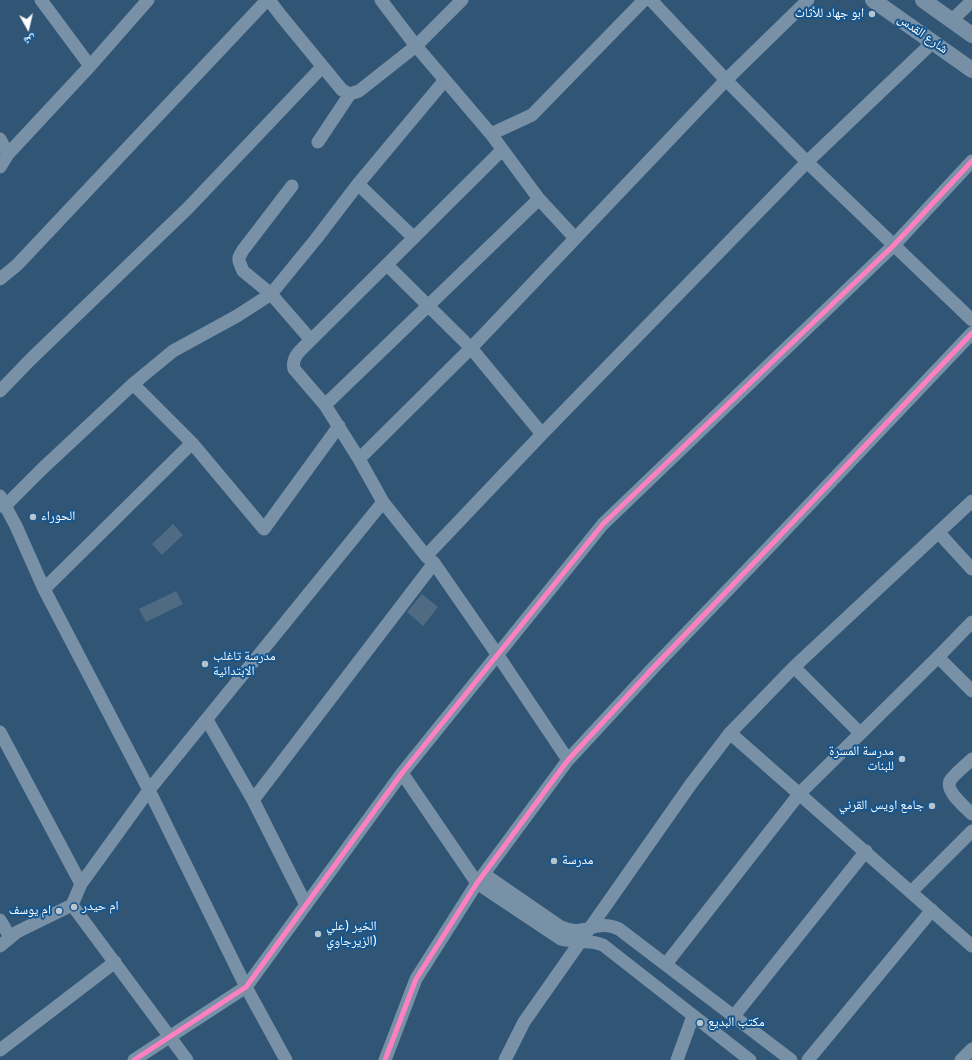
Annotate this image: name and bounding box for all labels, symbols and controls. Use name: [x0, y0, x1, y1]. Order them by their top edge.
place label: ابو جهاد للأثاث: [795, 6, 864, 22]
north arrow: [8, 8, 48, 48]
marker: ابو جهاد للأثاث: [867, 9, 877, 19]
street label: شارع القدس: [894, 12, 950, 58]
text: ش: [23, 32, 36, 48]
place label: الحوراء: [41, 509, 75, 525]
marker: الحوراء: [28, 512, 38, 522]
place label: مدرسة تاغلب الابتدائية: [213, 649, 276, 680]
marker: مدرسة تاغلب الابتدائية: [200, 659, 210, 669]
place label: مدرسة المسرة للبنات: [829, 744, 894, 775]
marker: مدرسة المسرة للبنات: [897, 754, 907, 764]
place label: جامع اويس القرني: [839, 798, 924, 814]
marker: جامع اويس القرني: [927, 801, 937, 811]
place label: مدرسة: [562, 853, 594, 869]
marker: مدرسة: [549, 856, 559, 866]
place label: ام حيدر: [82, 899, 119, 915]
marker: ام حيدر: [69, 902, 79, 912]
place label: ام يوسف: [9, 903, 51, 919]
marker: ام يوسف: [54, 906, 64, 916]
place label: الخير (علي الزيرجاوي): [326, 919, 377, 950]
marker: الخير (علي الزيرجاوي): [313, 929, 323, 939]
place label: مكتب البديع: [708, 1015, 765, 1031]
marker: مكتب البديع: [695, 1018, 705, 1028]

